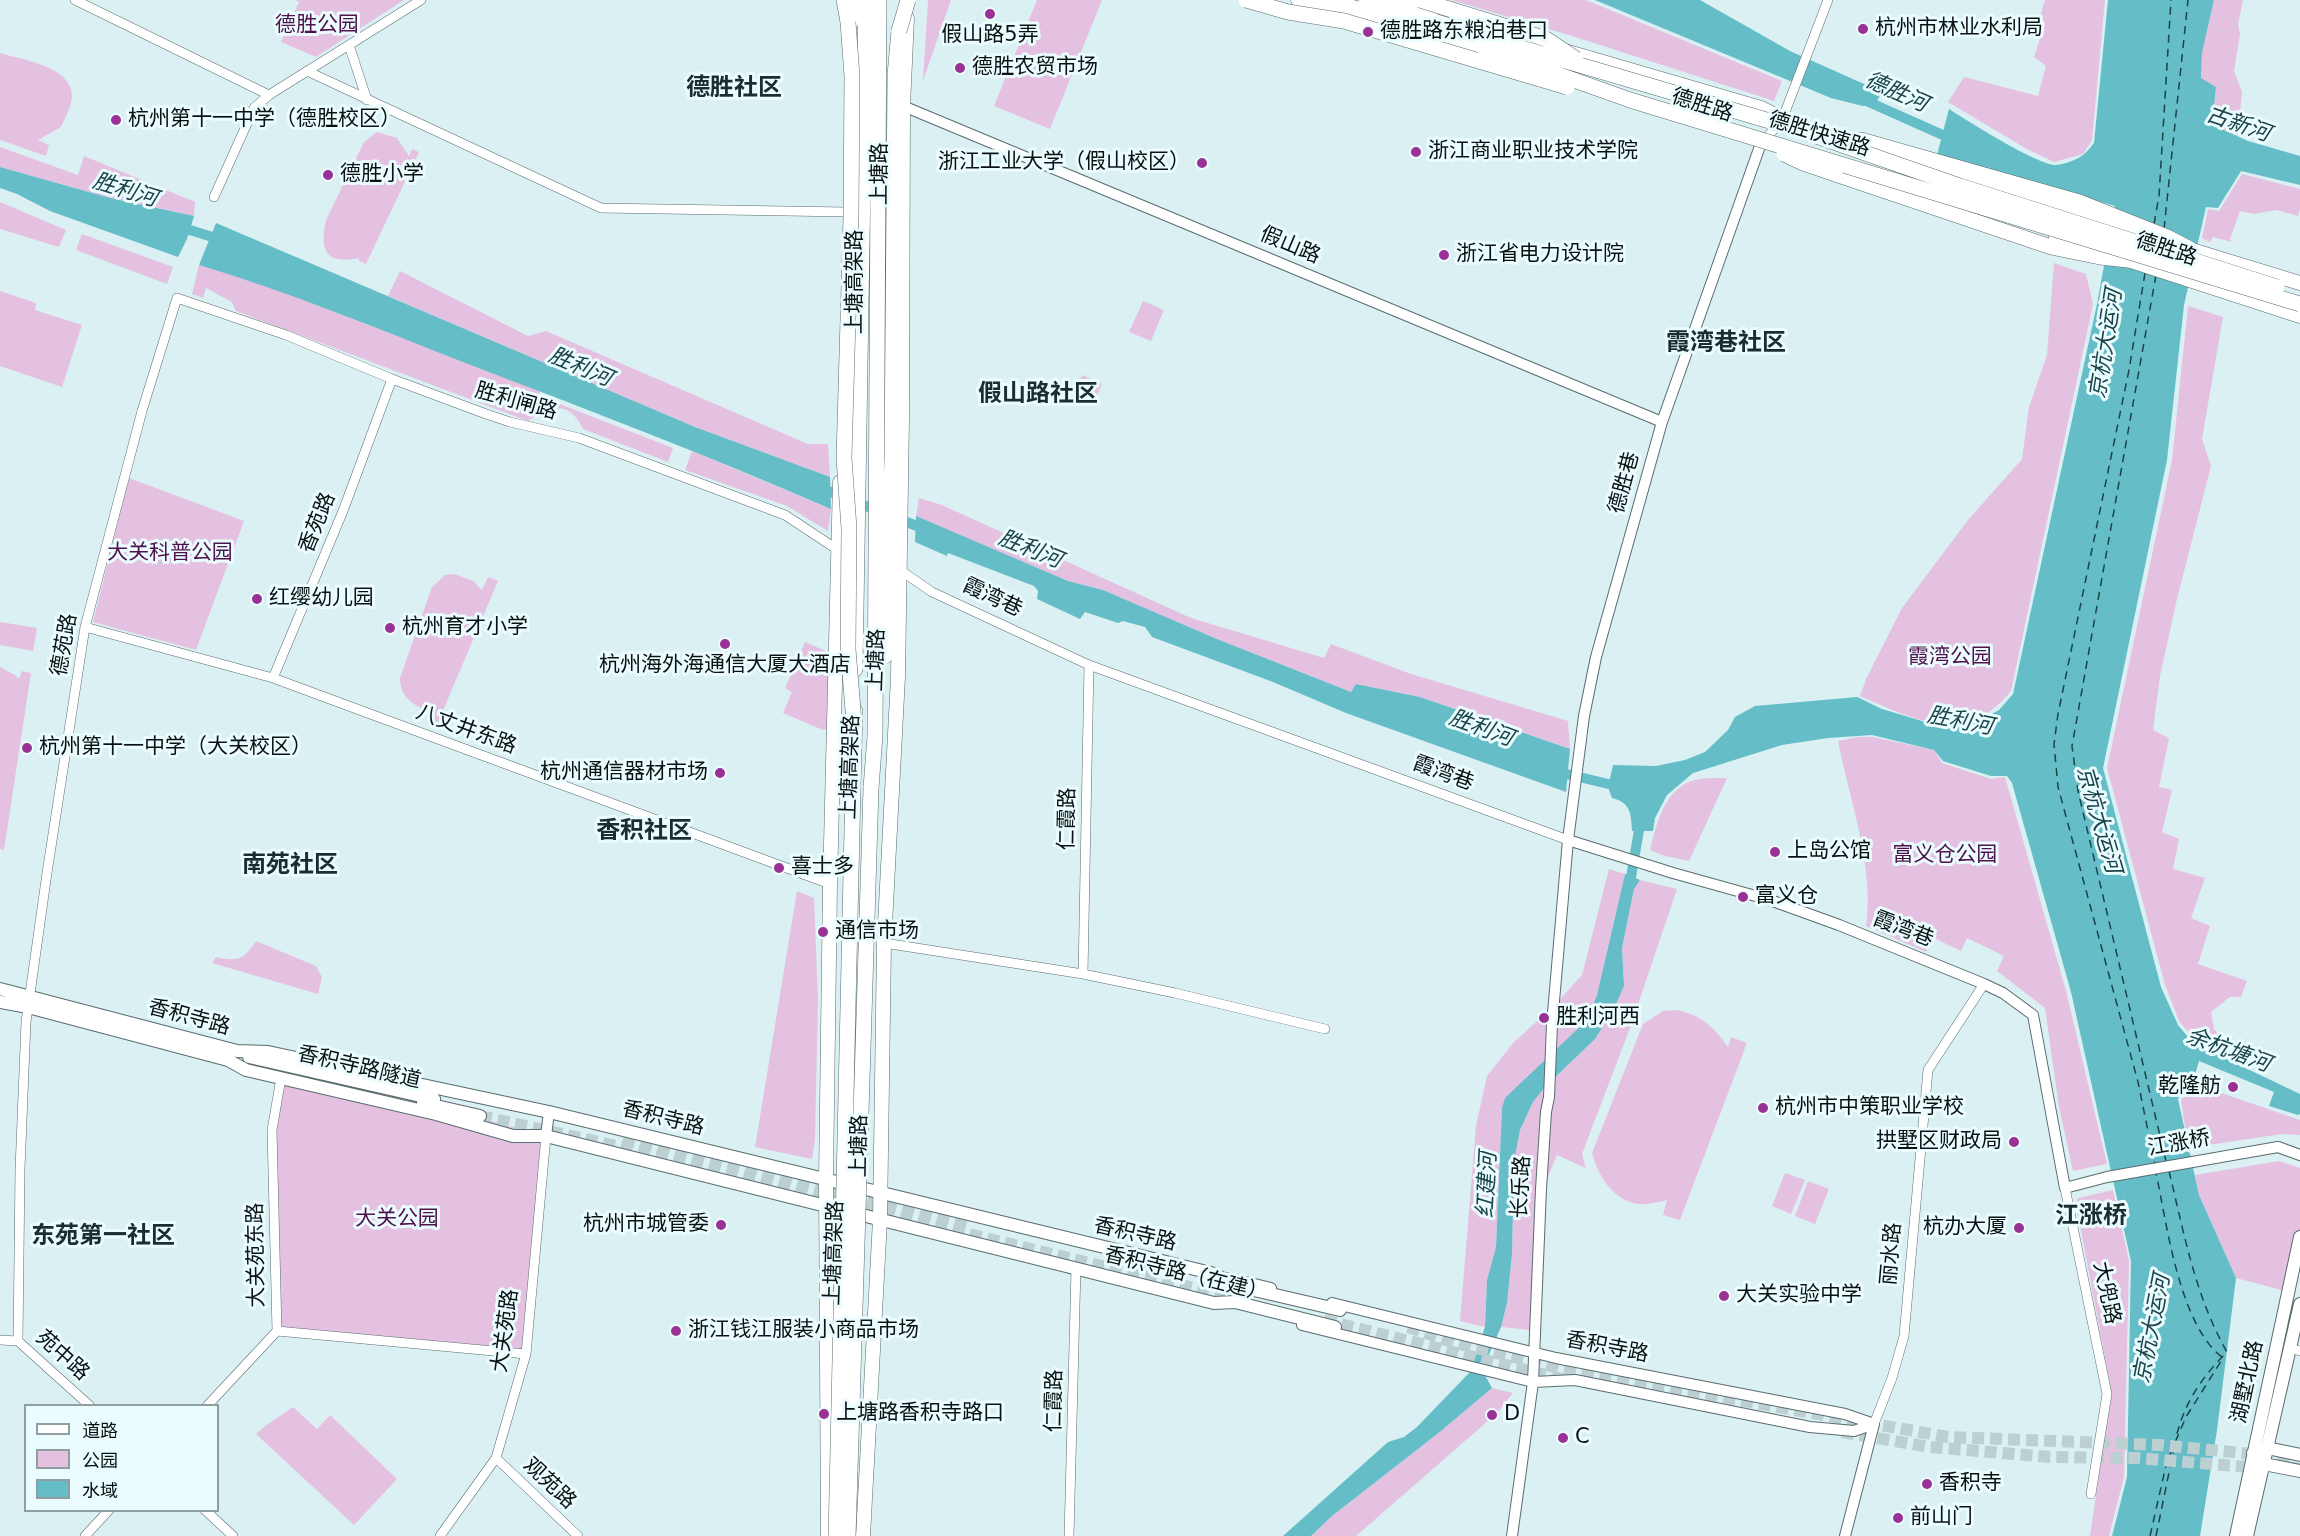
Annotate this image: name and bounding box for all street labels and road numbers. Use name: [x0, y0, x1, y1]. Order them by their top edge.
street label: 德胜路: [1668, 84, 1736, 128]
street label: 德胜快速路: [1765, 108, 1873, 162]
street label: 上塘路: [868, 143, 894, 205]
street label: 假山路: [1256, 222, 1324, 270]
street label: 德胜路: [2132, 228, 2200, 272]
street label: 上塘高架路: [843, 230, 869, 334]
street label: 胜利闸路: [472, 378, 560, 426]
street label: 德胜巷: [1605, 449, 1645, 517]
street label: 香苑路: [295, 489, 341, 557]
street label: 霞湾巷: [958, 573, 1026, 623]
street label: 德苑路: [47, 612, 83, 678]
street label: 上塘路: [863, 628, 891, 692]
street label: 八丈井东路: [412, 700, 520, 760]
street label: 上塘高架路: [837, 714, 865, 820]
street label: 霞湾巷: [1409, 751, 1477, 797]
street label: 仁霞路: [1055, 787, 1081, 851]
street label: 霞湾巷: [1869, 907, 1937, 953]
street label: 香积寺路: [145, 995, 233, 1041]
street label: 香积寺路隧道: [295, 1042, 423, 1094]
street label: 香积寺路: [619, 1097, 707, 1141]
street label: 上塘路: [847, 1114, 873, 1178]
street label: 江涨桥: [2146, 1126, 2212, 1162]
street label: 长乐路: [1508, 1155, 1536, 1219]
street label: 上塘高架路: [821, 1200, 849, 1306]
street label: 大关苑东路: [243, 1202, 271, 1308]
street label: 香积寺路: [1091, 1213, 1179, 1257]
street label: 丽水路: [1877, 1222, 1907, 1286]
street label: 香积寺路（在建）: [1101, 1242, 1271, 1308]
street label: 大兜路: [2087, 1260, 2125, 1326]
street label: 大关苑路: [488, 1288, 524, 1374]
street label: 苑中路: [30, 1326, 94, 1386]
street label: 香积寺路: [1563, 1328, 1651, 1368]
street label: 湖墅北路: [2227, 1338, 2269, 1426]
street label: 仁霞路: [1042, 1369, 1068, 1433]
street label: 观苑路: [517, 1453, 581, 1515]

